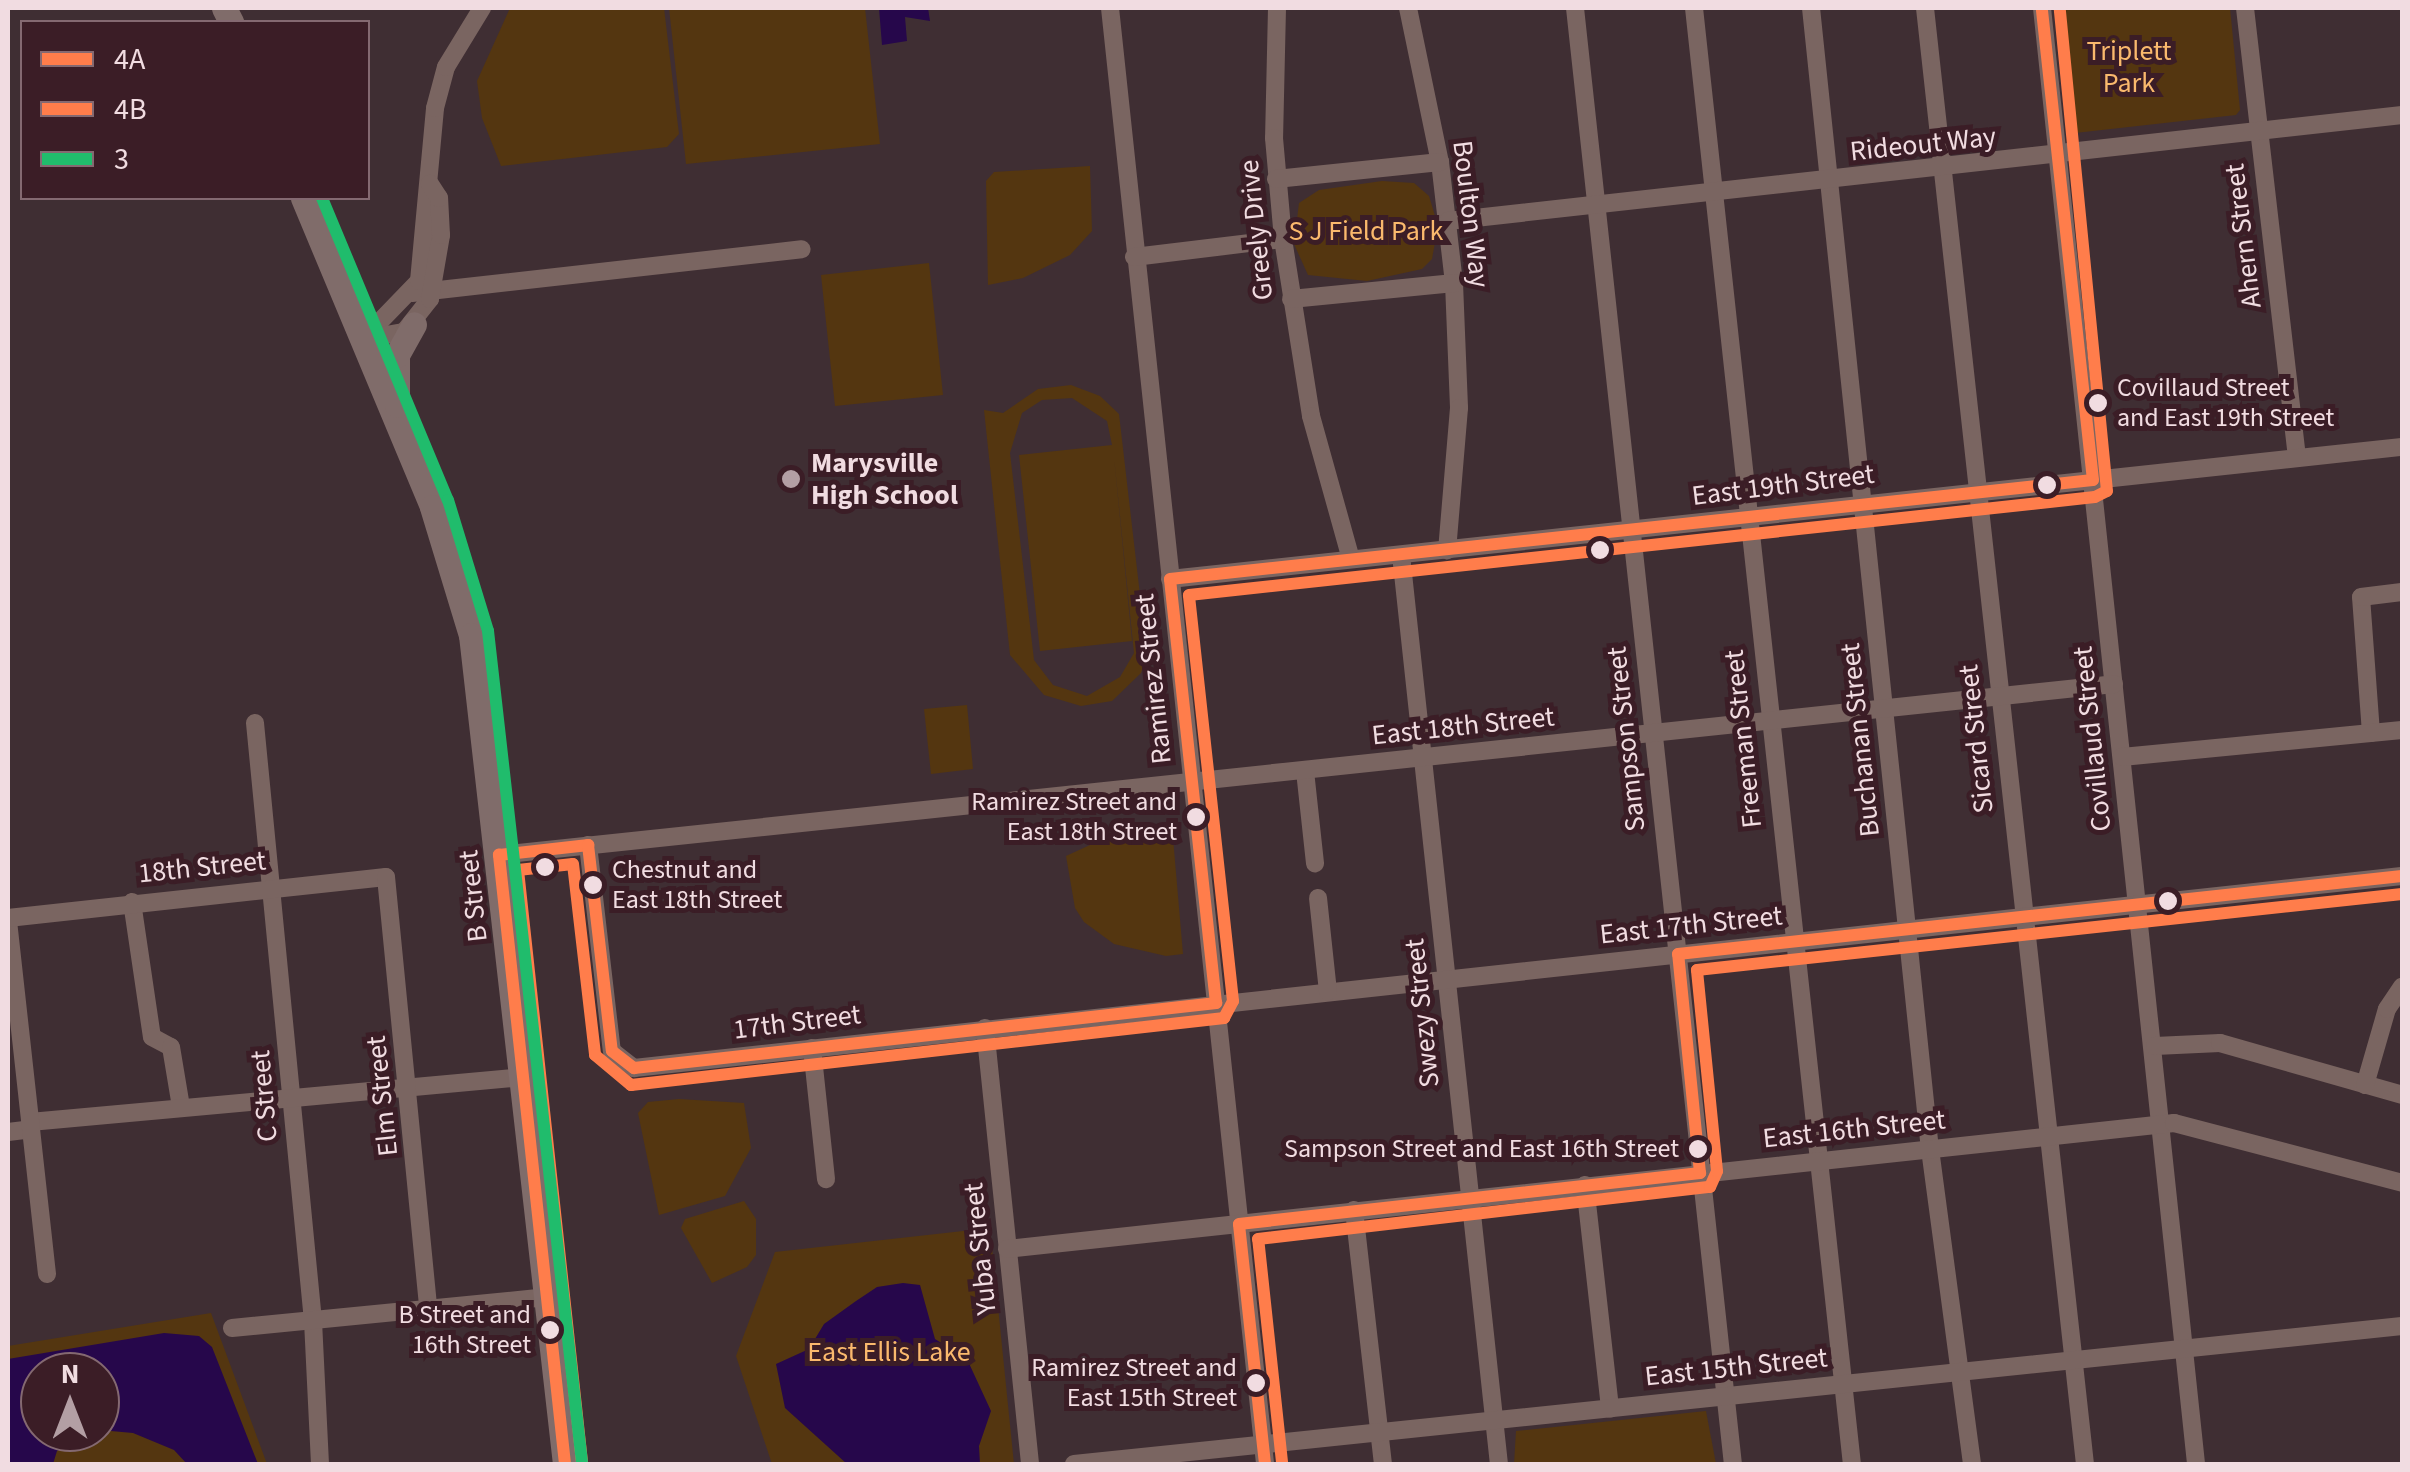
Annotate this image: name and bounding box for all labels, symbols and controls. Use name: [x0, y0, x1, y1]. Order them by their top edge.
legend: [20, 20, 370, 200]
park label: Triplett Park: [2087, 34, 2171, 100]
text: 4A: [114, 38, 145, 81]
text: 4B: [114, 88, 147, 131]
street label: Rideout Way: [1848, 120, 1998, 168]
text: 3: [114, 138, 129, 181]
street label: Boulton Way: [1445, 139, 1497, 289]
street label: Greely Drive: [1232, 158, 1280, 302]
street label: Ahern Street: [2217, 162, 2269, 310]
park label: S J Field Park: [1289, 214, 1443, 248]
place label: Covillaud Street and East 19th Street: [2117, 372, 2334, 433]
marker: Covillaud Street and East 19th Street: [2088, 393, 2108, 413]
place label: Marysville High School: [811, 446, 958, 512]
street label: East 19th Street: [1690, 457, 1876, 513]
marker: Marysville High School: [780, 468, 802, 490]
unlabelled marker: [2037, 475, 2057, 495]
unlabelled marker: [1590, 540, 1610, 560]
street label: Ramirez Street: [1127, 592, 1179, 766]
street label: Buchanan Street: [1833, 642, 1887, 838]
street label: Sampson Street: [1600, 645, 1652, 833]
street label: Covillaud Street: [2066, 645, 2118, 833]
street label: Freeman Street: [1717, 648, 1769, 830]
street label: Sicard Street: [1951, 663, 2001, 815]
street label: East 18th Street: [1370, 700, 1556, 752]
place label: Ramirez Street and East 18th Street: [971, 786, 1177, 848]
marker: Ramirez Street and East 18th Street: [1186, 807, 1206, 827]
street label: 18th Street: [136, 844, 268, 890]
street label: B Street: [451, 848, 495, 944]
place label: Chestnut and East 18th Street: [612, 854, 782, 916]
unlabelled marker: [535, 857, 555, 877]
marker: Chestnut and East 18th Street: [583, 875, 603, 895]
unlabelled marker: [2158, 891, 2178, 911]
street label: East 17th Street: [1598, 899, 1784, 951]
street label: Swezy Street: [1397, 937, 1447, 1089]
street label: 17th Street: [731, 998, 863, 1046]
street label: Elm Street: [359, 1034, 405, 1158]
street label: C Street: [243, 1049, 285, 1143]
street label: East 16th Street: [1761, 1103, 1947, 1155]
place label: Sampson Street and East 16th Street: [1284, 1133, 1679, 1165]
marker: Sampson Street and East 16th Street: [1688, 1139, 1708, 1159]
street label: Yuba Street: [956, 1181, 1004, 1317]
place label: B Street and 16th Street: [398, 1299, 531, 1360]
marker: B Street and 16th Street: [540, 1320, 560, 1340]
park label: East Ellis Lake: [807, 1335, 971, 1369]
street label: East 15th Street: [1643, 1341, 1829, 1393]
north arrow: [20, 1352, 120, 1452]
place label: Ramirez Street and East 15th Street: [1031, 1352, 1237, 1414]
text: N: [61, 1354, 79, 1394]
marker: Ramirez Street and East 15th Street: [1246, 1373, 1266, 1393]

